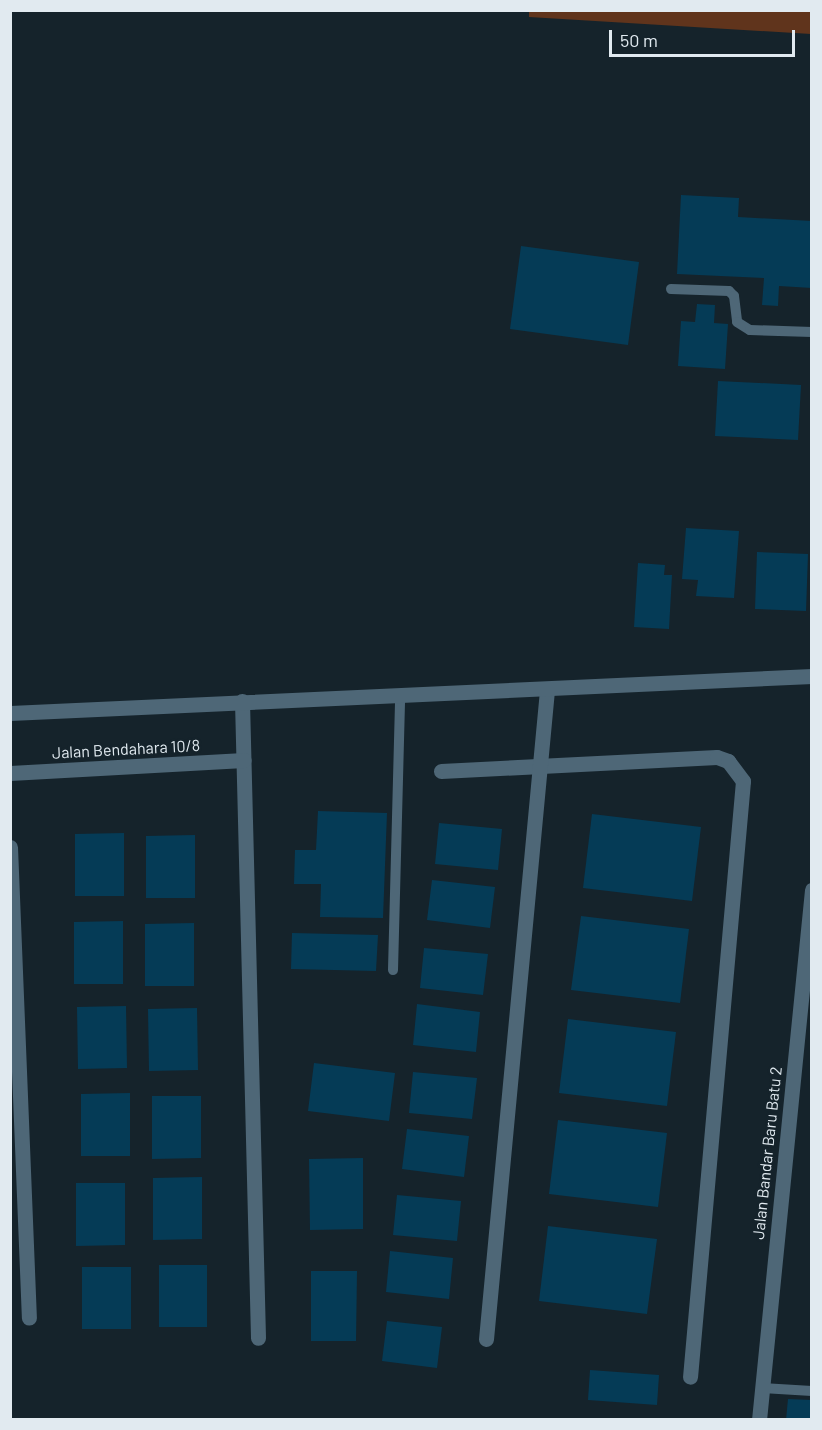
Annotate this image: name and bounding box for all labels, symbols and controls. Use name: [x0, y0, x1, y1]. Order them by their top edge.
scale bar: [612, 18, 798, 56]
text: 50 m: [620, 29, 658, 51]
street label: Jalan Bendahara 10/8: [51, 736, 201, 762]
street label: Jalan Bandar Baru Batu 2: [748, 1066, 786, 1240]

